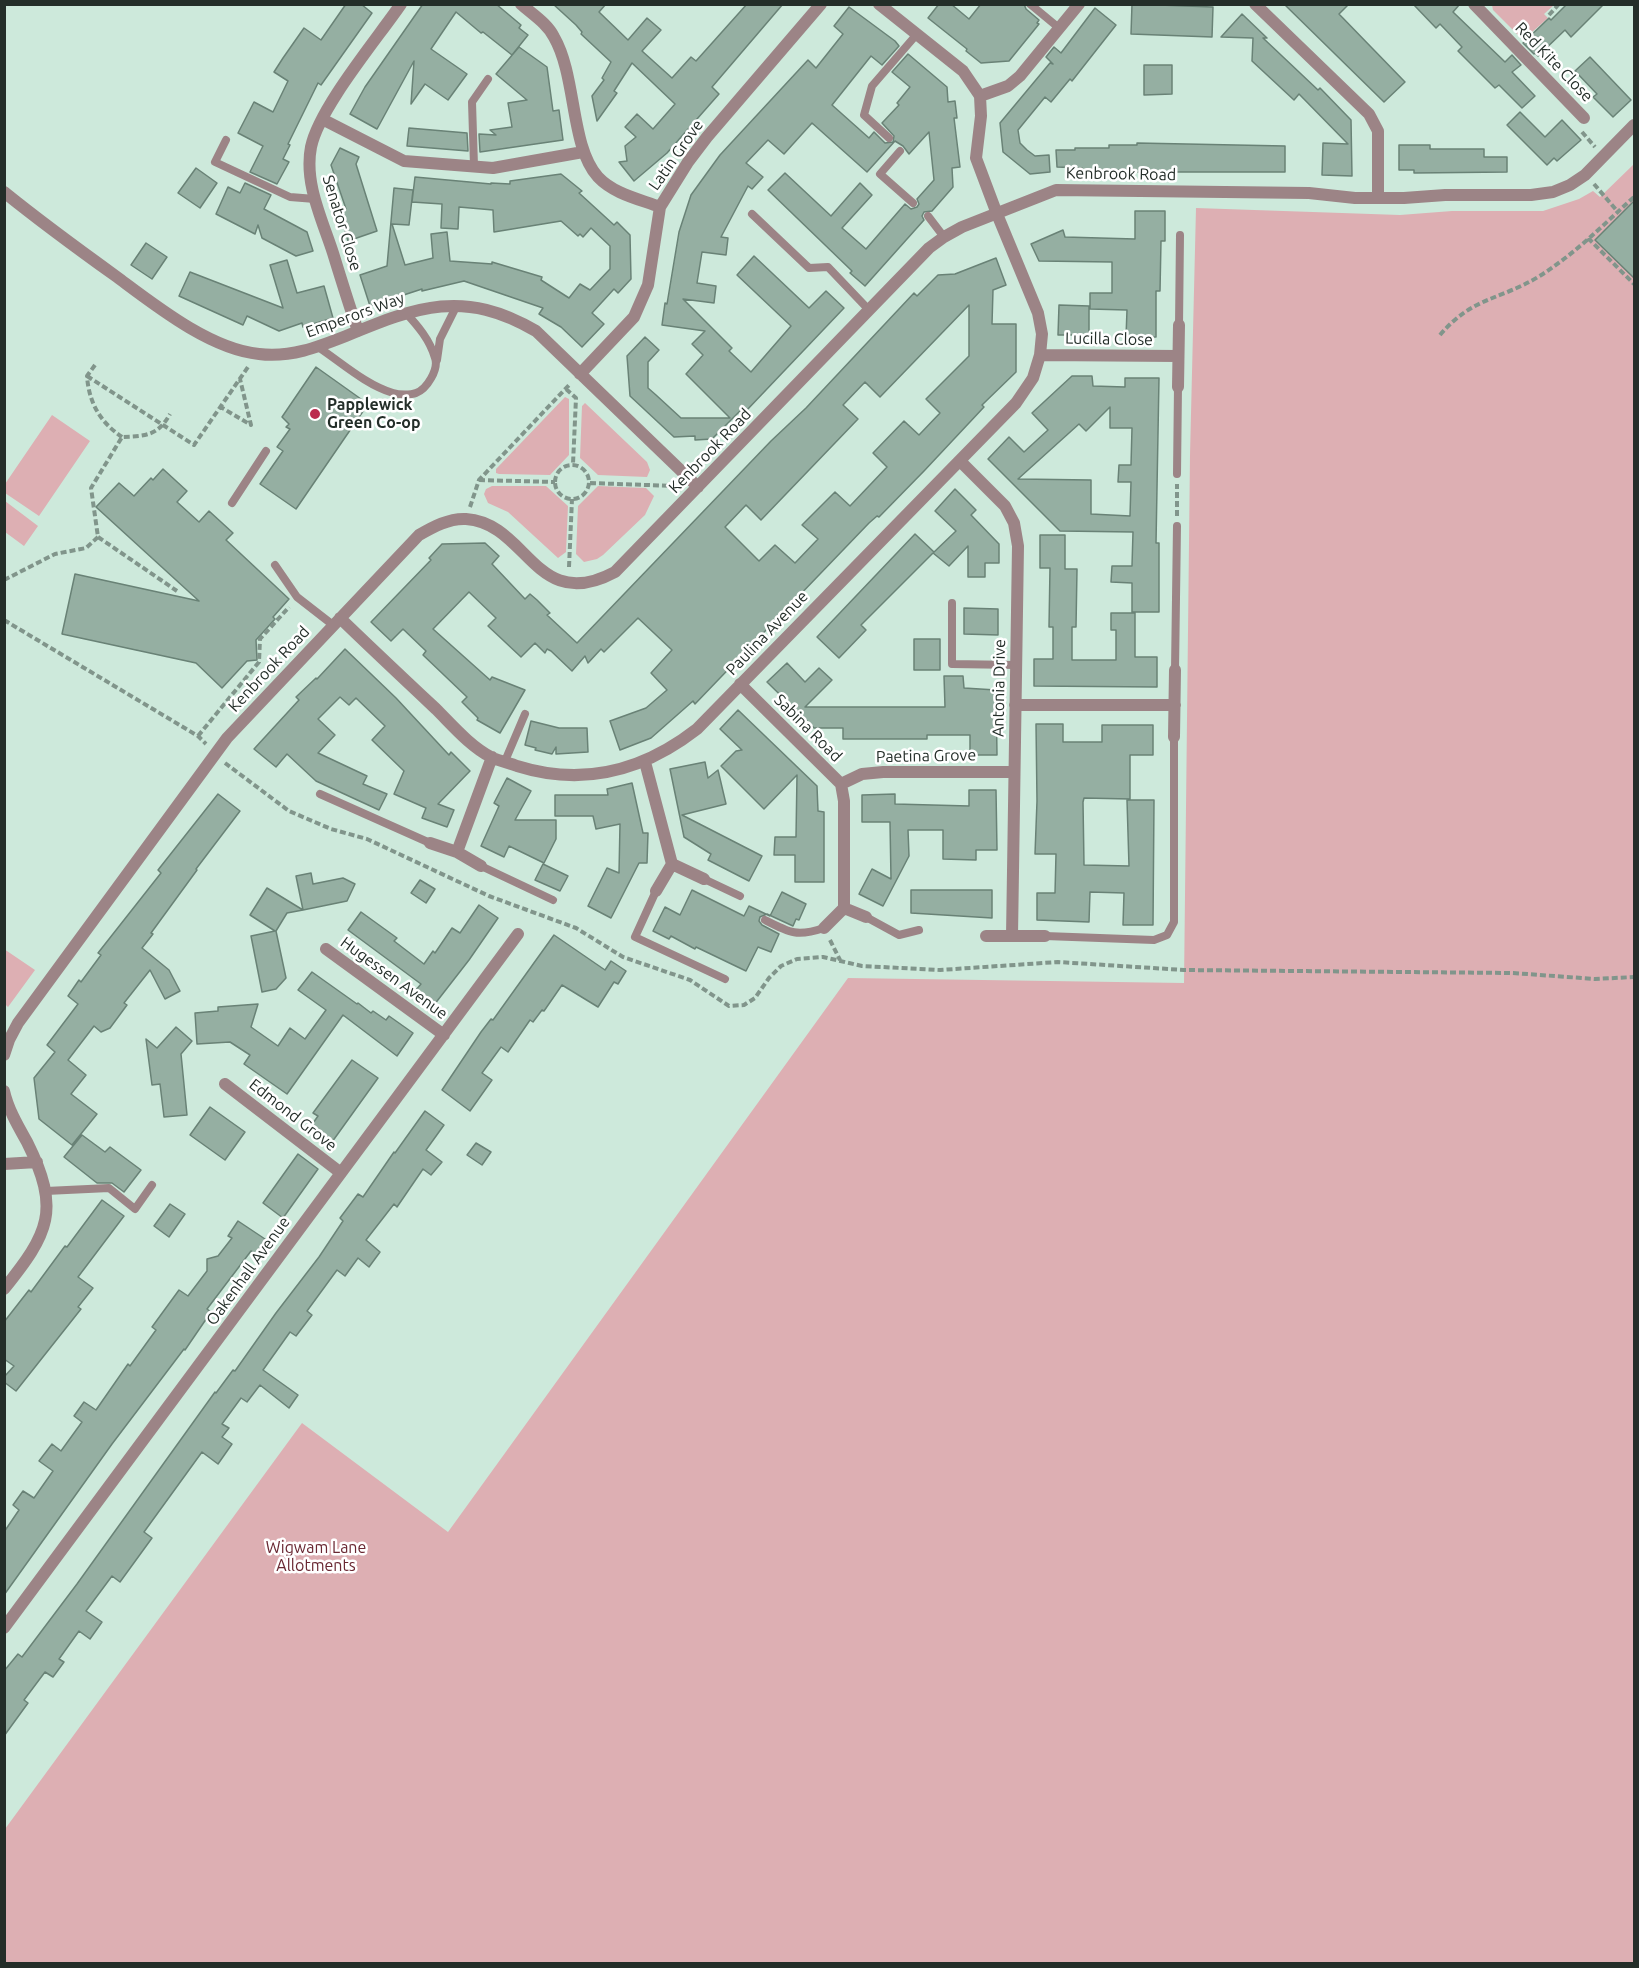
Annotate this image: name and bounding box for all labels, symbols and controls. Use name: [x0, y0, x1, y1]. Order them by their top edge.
street label: Red Kite Close: [1511, 18, 1597, 106]
street label: Latin Grove: [645, 116, 707, 194]
street label: Kenbrook Road: [1066, 163, 1176, 185]
street label: Senator Close: [318, 173, 366, 273]
street label: Emperors Way: [303, 288, 407, 342]
street label: Lucilla Close: [1065, 329, 1153, 349]
place label: Papplewick Green Co-op: [327, 395, 421, 433]
street label: Kenbrook Road: [665, 405, 755, 497]
marker: Papplewick Green Co-op: [308, 407, 322, 421]
street label: Paulina Avenue: [722, 587, 812, 679]
street label: Kenbrook Road: [224, 622, 314, 716]
street label: Antonia Drive: [989, 639, 1009, 737]
street label: Sabina Road: [770, 690, 846, 766]
street label: Paetina Grove: [876, 746, 976, 766]
street label: Hugessen Avenue: [337, 933, 451, 1023]
street label: Edmond Grove: [245, 1075, 341, 1155]
street label: Oakenhall Avenue: [202, 1213, 294, 1329]
park label: Wigwam Lane Allotments: [266, 1538, 366, 1576]

